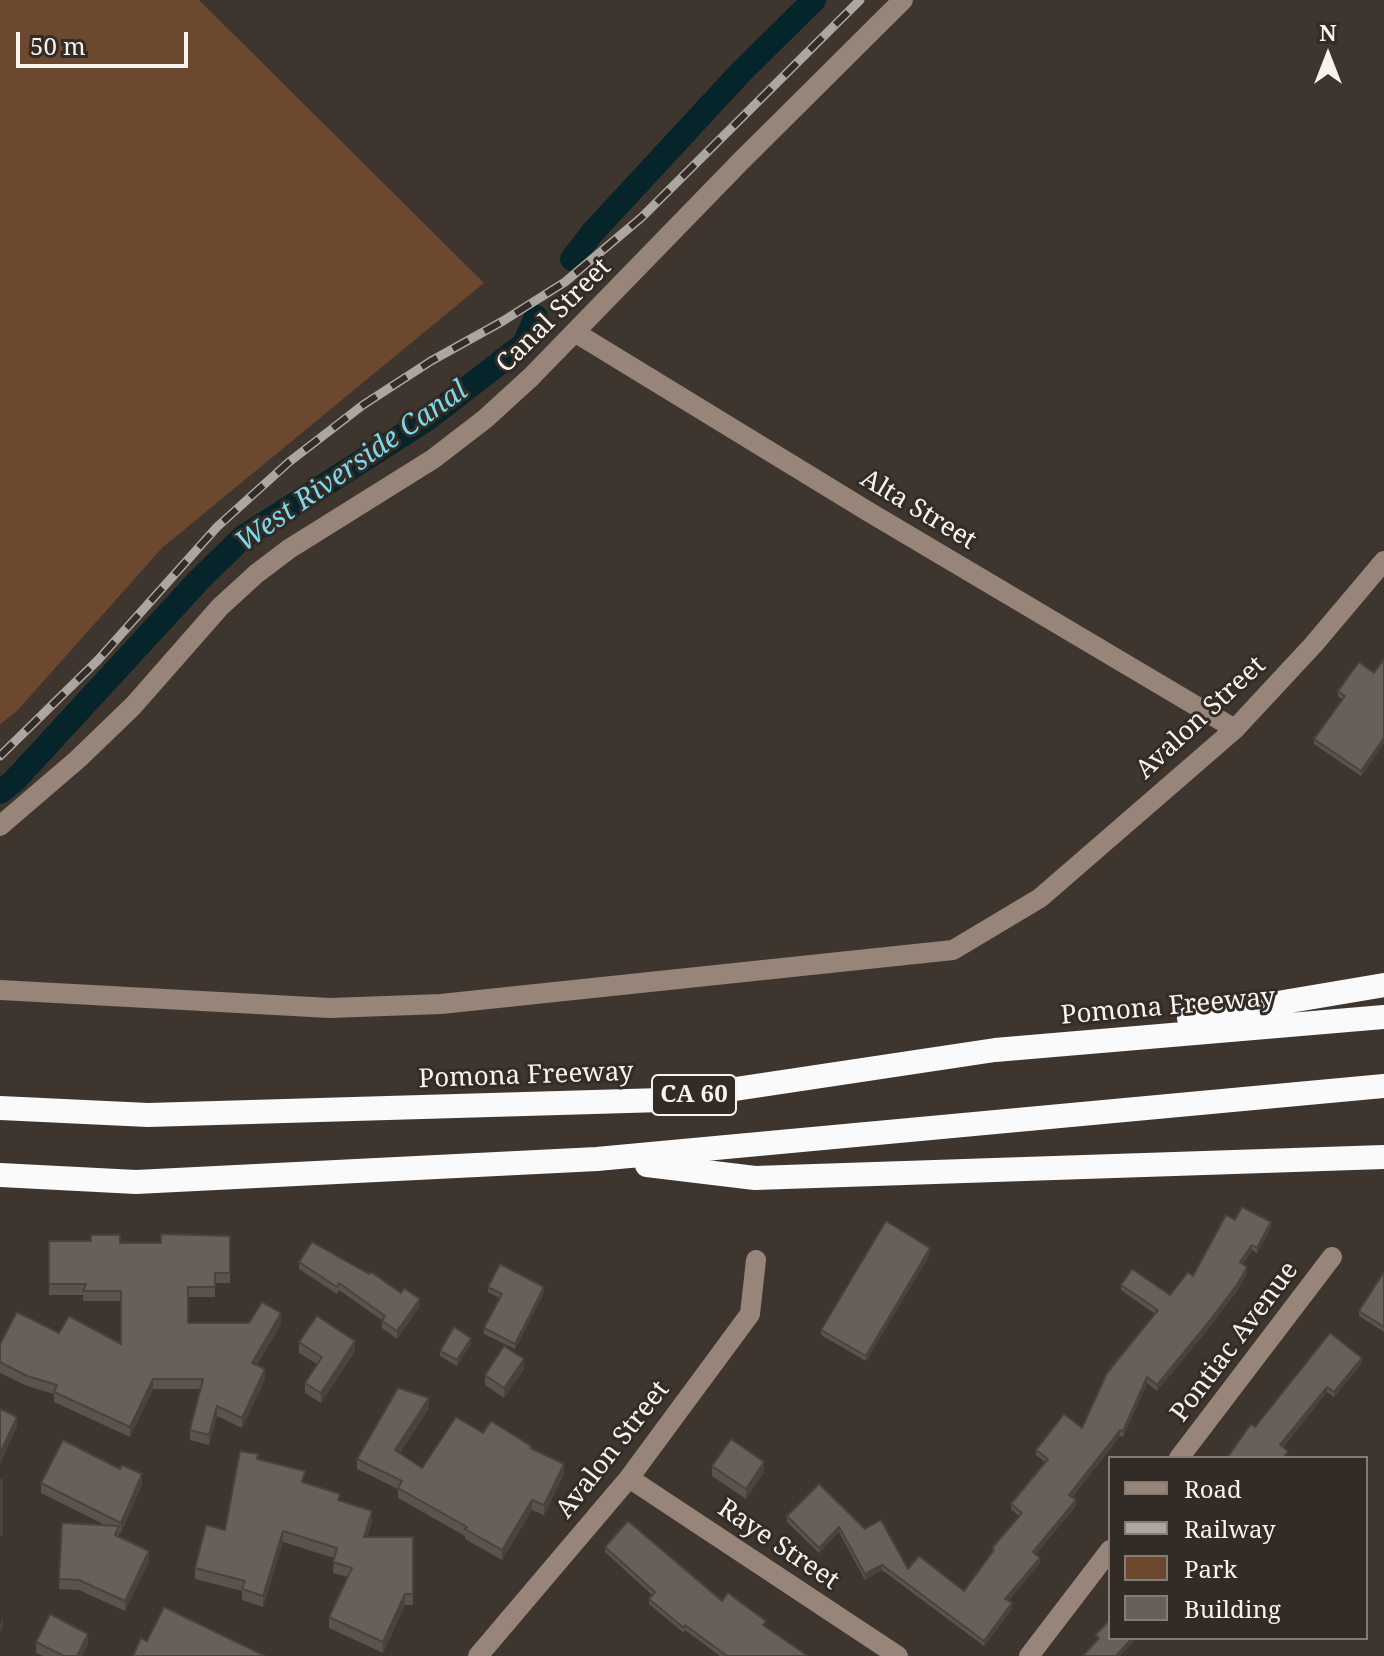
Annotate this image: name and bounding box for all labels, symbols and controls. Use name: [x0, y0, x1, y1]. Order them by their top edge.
scale bar: [20, 16, 192, 66]
north arrow: [1288, 16, 1368, 96]
text: N: [1319, 17, 1337, 47]
text: 50 m: [30, 29, 86, 62]
street label: Canal Street: [490, 252, 618, 380]
water label: West Riverside Canal: [230, 374, 474, 560]
street label: Alta Street: [854, 463, 982, 557]
street label: Avalon Street: [1130, 650, 1272, 786]
street label: Pomona Freeway: [1060, 982, 1276, 1032]
street label: Pomona Freeway: [418, 1057, 634, 1095]
road number: CA 60: [652, 1075, 736, 1115]
street label: Pontiac Avenue: [1165, 1256, 1305, 1428]
street label: Avalon Street: [550, 1375, 676, 1525]
legend: [1108, 1456, 1368, 1640]
text: Road: [1184, 1472, 1242, 1505]
street label: Raye Street: [712, 1493, 844, 1597]
text: Railway: [1184, 1512, 1276, 1545]
text: Park: [1184, 1552, 1237, 1585]
text: Building: [1184, 1592, 1281, 1625]

